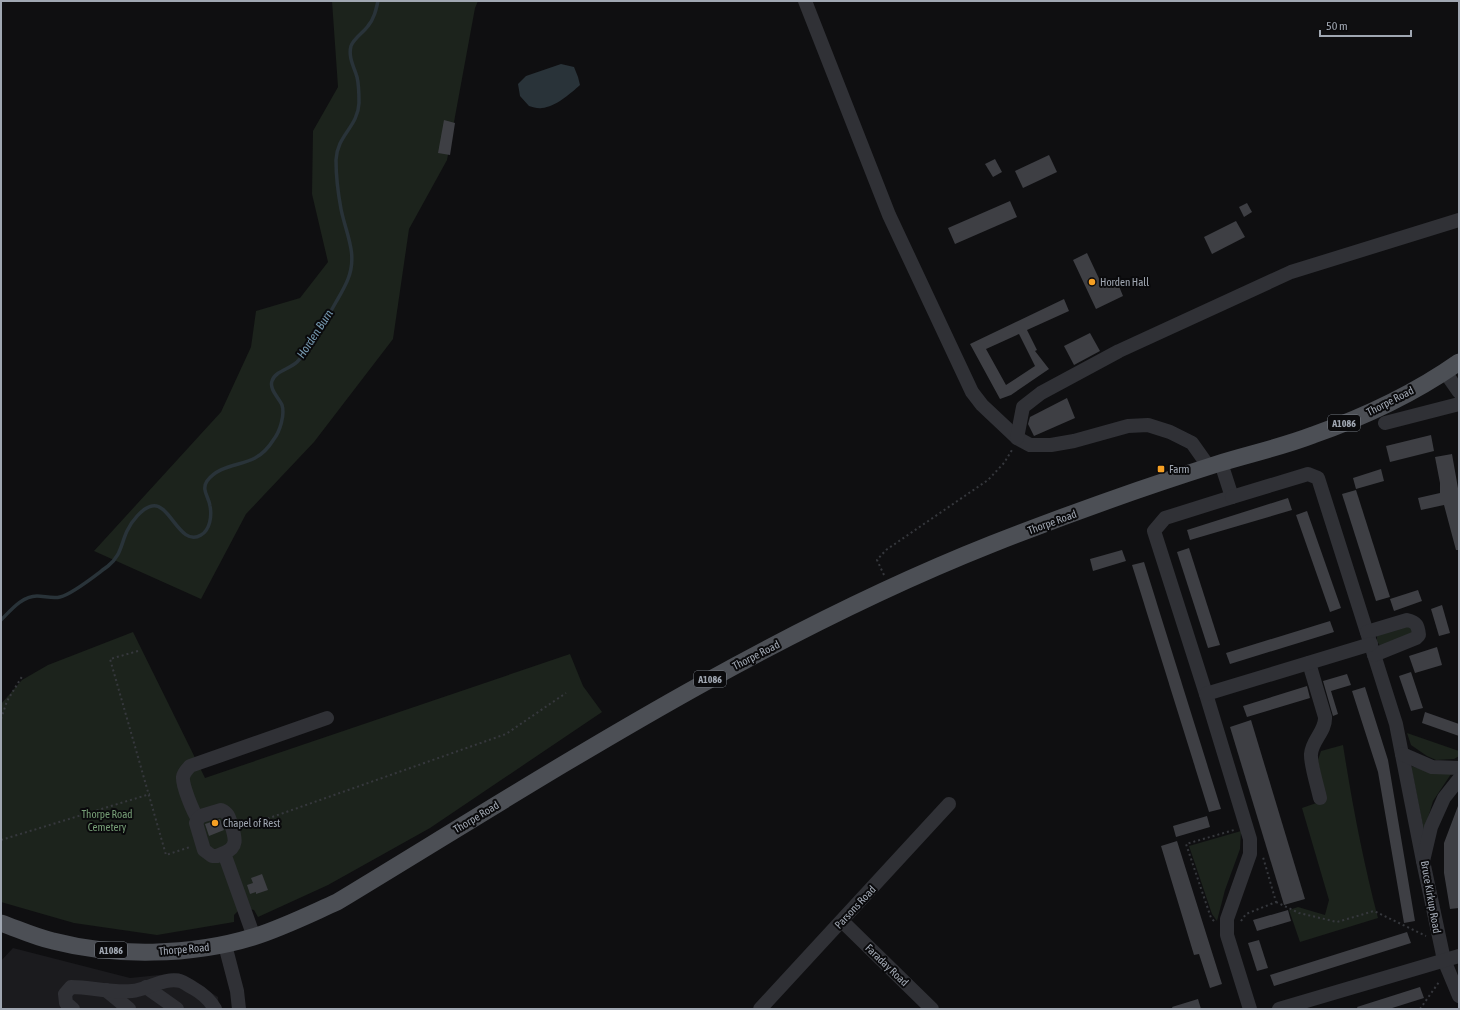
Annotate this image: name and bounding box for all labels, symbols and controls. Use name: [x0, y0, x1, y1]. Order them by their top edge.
scale bar: [1320, 12, 1411, 38]
text: 50 m: [1326, 19, 1348, 33]
place label: Horden Hall: [1100, 276, 1149, 288]
marker: Horden Hall: [1087, 277, 1097, 287]
water label: Horden Burn: [294, 307, 336, 361]
street label: Thorpe Road: [1365, 384, 1415, 418]
road number: A1086: [1328, 415, 1360, 431]
place label: Farm: [1169, 463, 1190, 475]
marker: Farm: [1156, 464, 1166, 474]
street label: Thorpe Road: [1026, 508, 1078, 536]
street label: Thorpe Road: [731, 638, 781, 672]
road number: A1086: [694, 671, 726, 687]
street label: Thorpe Road: [451, 799, 501, 835]
park label: Thorpe Road Cemetery: [81, 808, 133, 833]
place label: Chapel of Rest: [223, 817, 280, 829]
marker: Chapel of Rest: [210, 818, 220, 828]
street label: Bruce Kirkup Road: [1419, 860, 1443, 934]
street label: Parsons Road: [832, 883, 878, 931]
street label: Thorpe Road: [158, 941, 210, 957]
road number: A1086: [95, 942, 127, 958]
street label: Faraday Road: [863, 942, 911, 988]

